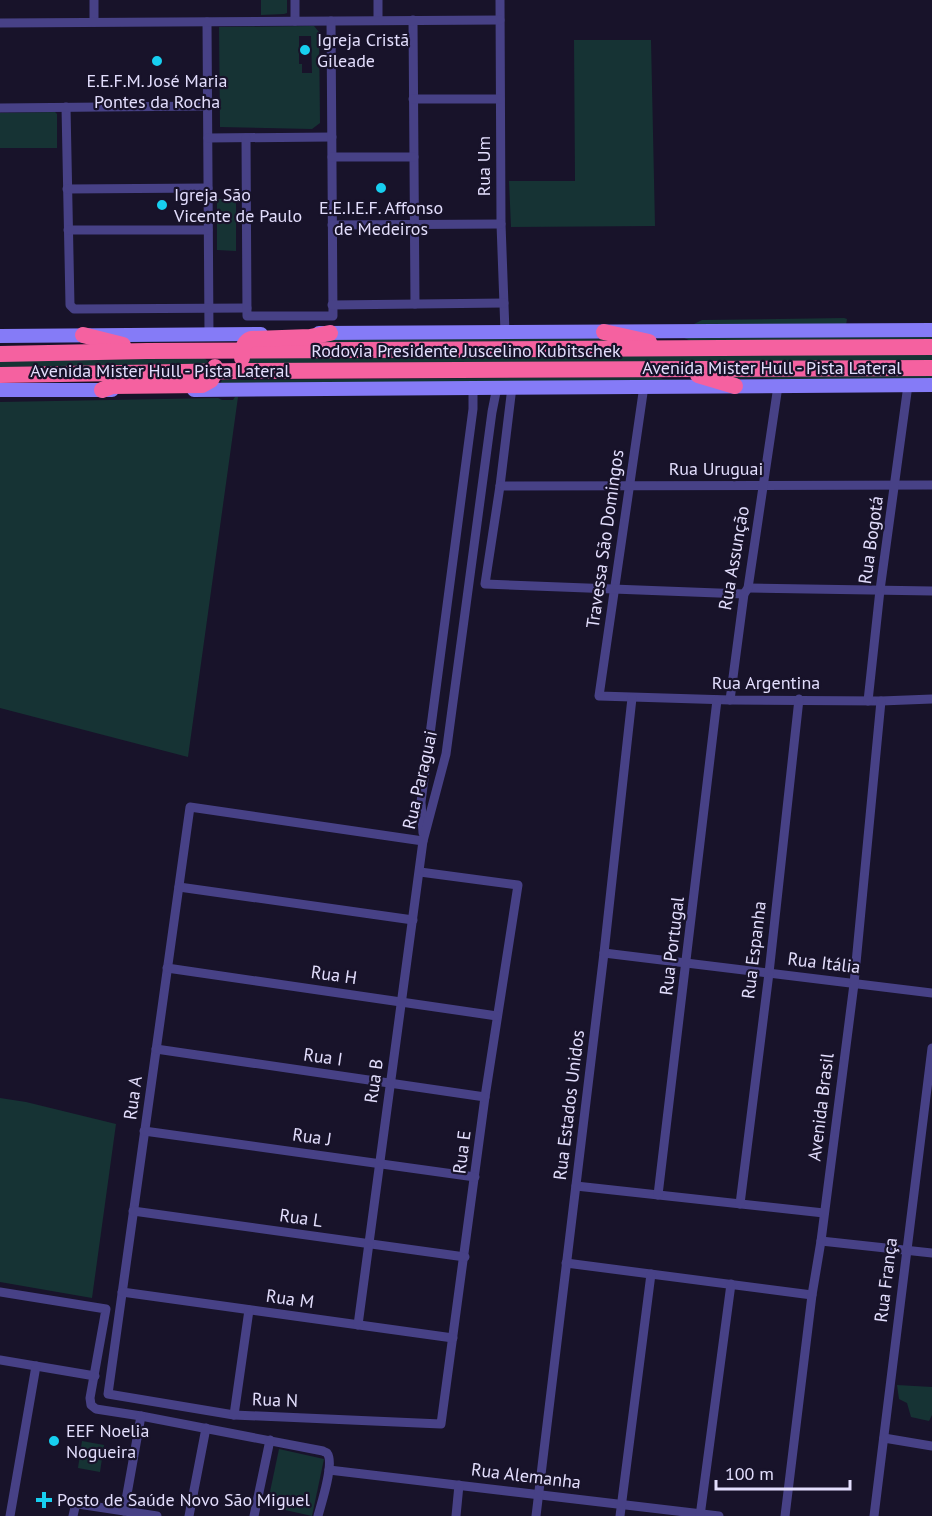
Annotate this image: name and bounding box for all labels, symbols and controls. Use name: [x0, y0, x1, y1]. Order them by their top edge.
place label: Igreja Cristã Gileade: [317, 28, 409, 72]
marker: Igreja Cristã Gileade: [298, 43, 312, 57]
marker: E.E.F.M. José Maria Pontes da Rocha: [150, 54, 164, 68]
place label: E.E.F.M. José Maria Pontes da Rocha: [86, 69, 228, 113]
street label: Rua Um: [472, 136, 495, 196]
marker: E.E.I.E.F. Affonso de Medeiros: [374, 181, 388, 195]
place label: Igreja São Vicente de Paulo: [173, 183, 302, 227]
place label: E.E.I.E.F. Affonso de Medeiros: [319, 196, 443, 240]
marker: Igreja São Vicente de Paulo: [155, 198, 169, 212]
street label: Rodovia Presidente Juscelino Kubitschek: [311, 339, 621, 362]
street label: Avenida Mister Hull - Pista Lateral: [642, 356, 902, 379]
street label: Avenida Mister Hull - Pista Lateral: [30, 359, 290, 382]
street label: Travessa São Domingos: [581, 448, 628, 630]
street label: Rua Uruguai: [669, 457, 763, 480]
street label: Rua Bogotá: [853, 495, 888, 585]
street label: Rua Assunção: [713, 504, 754, 612]
street label: Rua Argentina: [712, 671, 820, 694]
street label: Rua Paraguai: [397, 728, 442, 831]
street label: Rua Portugal: [654, 894, 689, 997]
street label: Rua Espanha: [736, 900, 771, 1000]
street label: Rua Itália: [786, 947, 862, 978]
street label: Rua H: [310, 960, 358, 989]
street label: Rua Estados Unidos: [548, 1028, 589, 1181]
street label: Rua I: [302, 1042, 344, 1071]
street label: Avenida Brasil: [802, 1051, 839, 1162]
street label: Rua B: [359, 1057, 388, 1105]
street label: Rua A: [118, 1074, 147, 1121]
street label: Rua J: [291, 1122, 333, 1151]
street label: Rua E: [447, 1129, 476, 1175]
street label: Rua L: [278, 1203, 324, 1232]
street label: Rua França: [869, 1236, 902, 1324]
street label: Rua M: [265, 1284, 316, 1313]
street label: Rua N: [252, 1387, 298, 1412]
place label: EEF Noelia Nogueira: [66, 1419, 149, 1463]
marker: EEF Noelia Nogueira: [47, 1434, 61, 1448]
scale bar: [716, 1453, 850, 1491]
street label: Rua Alemanha: [470, 1457, 582, 1494]
text: 100 m: [725, 1462, 774, 1485]
place label: Posto de Saúde Novo São Miguel: [57, 1488, 310, 1511]
marker: Posto de Saúde Novo São Miguel: [35, 1491, 53, 1509]

